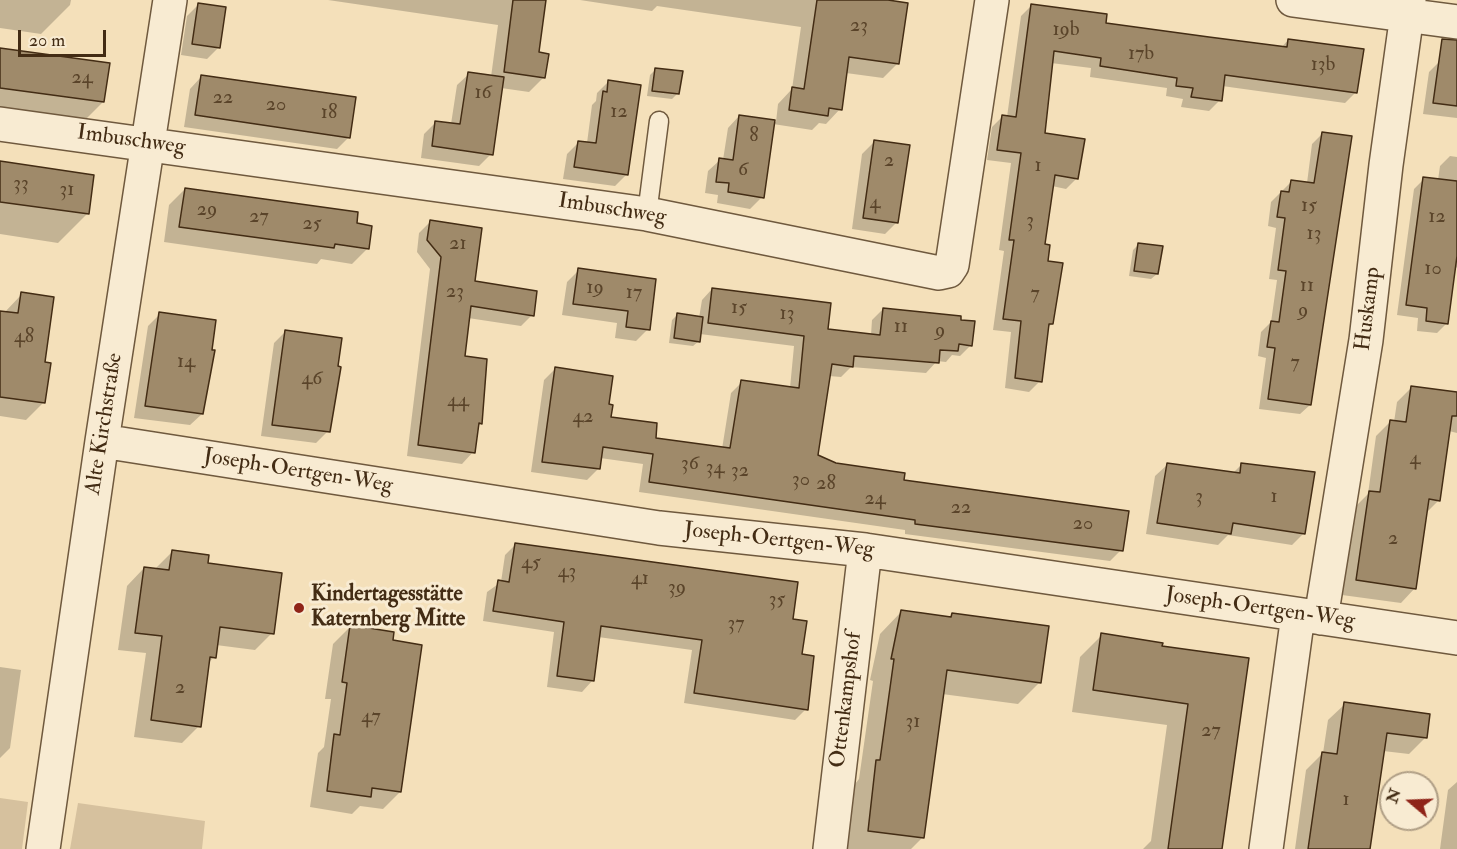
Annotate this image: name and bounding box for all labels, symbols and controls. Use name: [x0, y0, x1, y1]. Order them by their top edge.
house number: 23: [850, 15, 868, 39]
scale bar: [21, 18, 110, 56]
house number: 19b: [1052, 19, 1080, 43]
text: 20 m: [29, 29, 65, 52]
house number: 17b: [1128, 43, 1154, 67]
house number: 13b: [1311, 54, 1335, 78]
house number: 24: [72, 67, 92, 91]
house number: 16: [474, 82, 492, 106]
house number: 22: [213, 87, 233, 111]
house number: 20: [266, 94, 286, 118]
house number: 12: [610, 101, 628, 125]
house number: 18: [321, 102, 337, 126]
street label: Imbuschweg: [75, 120, 187, 162]
house number: 8: [749, 125, 759, 149]
house number: 2: [884, 150, 894, 174]
house number: 1: [1034, 155, 1042, 179]
house number: 6: [738, 159, 748, 183]
house number: 33: [13, 173, 29, 197]
house number: 31: [60, 179, 74, 203]
street label: Imbuschweg: [556, 188, 668, 232]
house number: 4: [870, 192, 880, 216]
house number: 15: [1301, 195, 1317, 219]
house number: 29: [197, 199, 217, 223]
house number: 27: [249, 206, 269, 230]
house number: 12: [1428, 206, 1446, 230]
house number: 3: [1026, 210, 1034, 234]
house number: 25: [303, 213, 321, 237]
house number: 13: [1307, 223, 1321, 247]
house number: 21: [449, 233, 467, 257]
house number: 10: [1424, 258, 1442, 282]
street label: Huskamp: [1351, 266, 1387, 352]
house number: 11: [1300, 275, 1314, 299]
house number: 19: [586, 277, 604, 301]
house number: 23: [446, 281, 464, 305]
house number: 17: [626, 282, 642, 306]
house number: 7: [1030, 283, 1040, 307]
house number: 15: [731, 297, 747, 321]
house number: 9: [1298, 300, 1308, 324]
house number: 13: [780, 303, 794, 327]
house number: 11: [894, 316, 908, 340]
house number: 9: [935, 320, 945, 344]
house number: 48: [14, 326, 34, 350]
street label: Alte Kirchstraße: [81, 351, 129, 497]
house number: 14: [177, 351, 195, 375]
house number: 7: [1290, 352, 1300, 376]
house number: 46: [302, 368, 322, 392]
house number: 44: [447, 390, 469, 414]
house number: 42: [573, 406, 593, 430]
street label: Joseph-Oertgen-Weg: [202, 444, 394, 500]
house number: 4: [1410, 448, 1420, 472]
house number: 36: [681, 453, 699, 477]
house number: 34: [706, 457, 724, 481]
house number: 32: [731, 460, 749, 484]
house number: 30: [792, 469, 810, 493]
house number: 28: [816, 473, 836, 497]
house number: 3: [1195, 486, 1203, 510]
house number: 1: [1270, 486, 1278, 510]
house number: 24: [865, 488, 885, 512]
house number: 22: [951, 497, 971, 521]
house number: 20: [1073, 513, 1093, 537]
street label: Joseph-Oertgen-Weg: [683, 518, 875, 564]
house number: 2: [1388, 528, 1398, 552]
house number: 45: [521, 552, 541, 576]
house number: 43: [558, 561, 576, 585]
house number: 41: [631, 568, 649, 592]
house number: 39: [668, 577, 686, 601]
place label: Kindertagesstätte Katernberg Mitte: [311, 582, 465, 634]
street label: Joseph-Oertgen-Weg: [1164, 583, 1356, 635]
house number: 35: [769, 589, 785, 613]
marker: Kindertagesstätte Katernberg Mitte: [292, 601, 306, 615]
house number: 37: [728, 613, 744, 637]
street label: Ottenkampshof: [826, 630, 868, 770]
house number: 2: [175, 677, 185, 701]
house number: 47: [361, 706, 381, 730]
house number: 31: [906, 711, 920, 735]
house number: 27: [1201, 720, 1221, 744]
north arrow: [1379, 771, 1439, 831]
text: N: [1382, 786, 1406, 806]
house number: 1: [1342, 789, 1350, 813]

